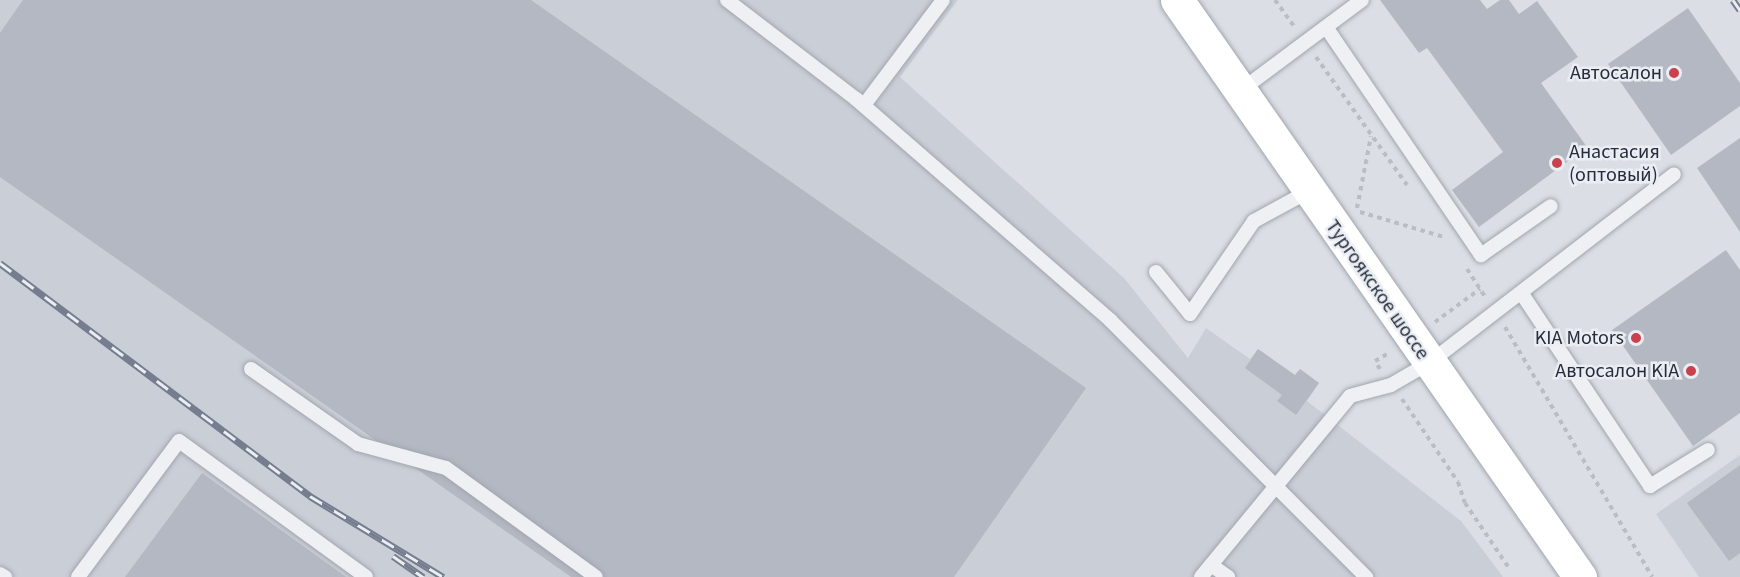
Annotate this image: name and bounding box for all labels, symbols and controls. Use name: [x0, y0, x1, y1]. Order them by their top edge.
place label: Автосалон: [1570, 61, 1662, 85]
marker: Автосалон: [1667, 66, 1681, 80]
place label: Анастасия (оптовый): [1569, 140, 1660, 187]
marker: Анастасия (оптовый): [1550, 156, 1564, 170]
street label: Тургоякское шоссе: [1320, 216, 1434, 364]
place label: KIA Motors: [1535, 326, 1624, 350]
marker: KIA Motors: [1629, 331, 1643, 345]
place label: Автосалон KIA: [1555, 359, 1679, 383]
marker: Автосалон KIA: [1684, 364, 1698, 378]

